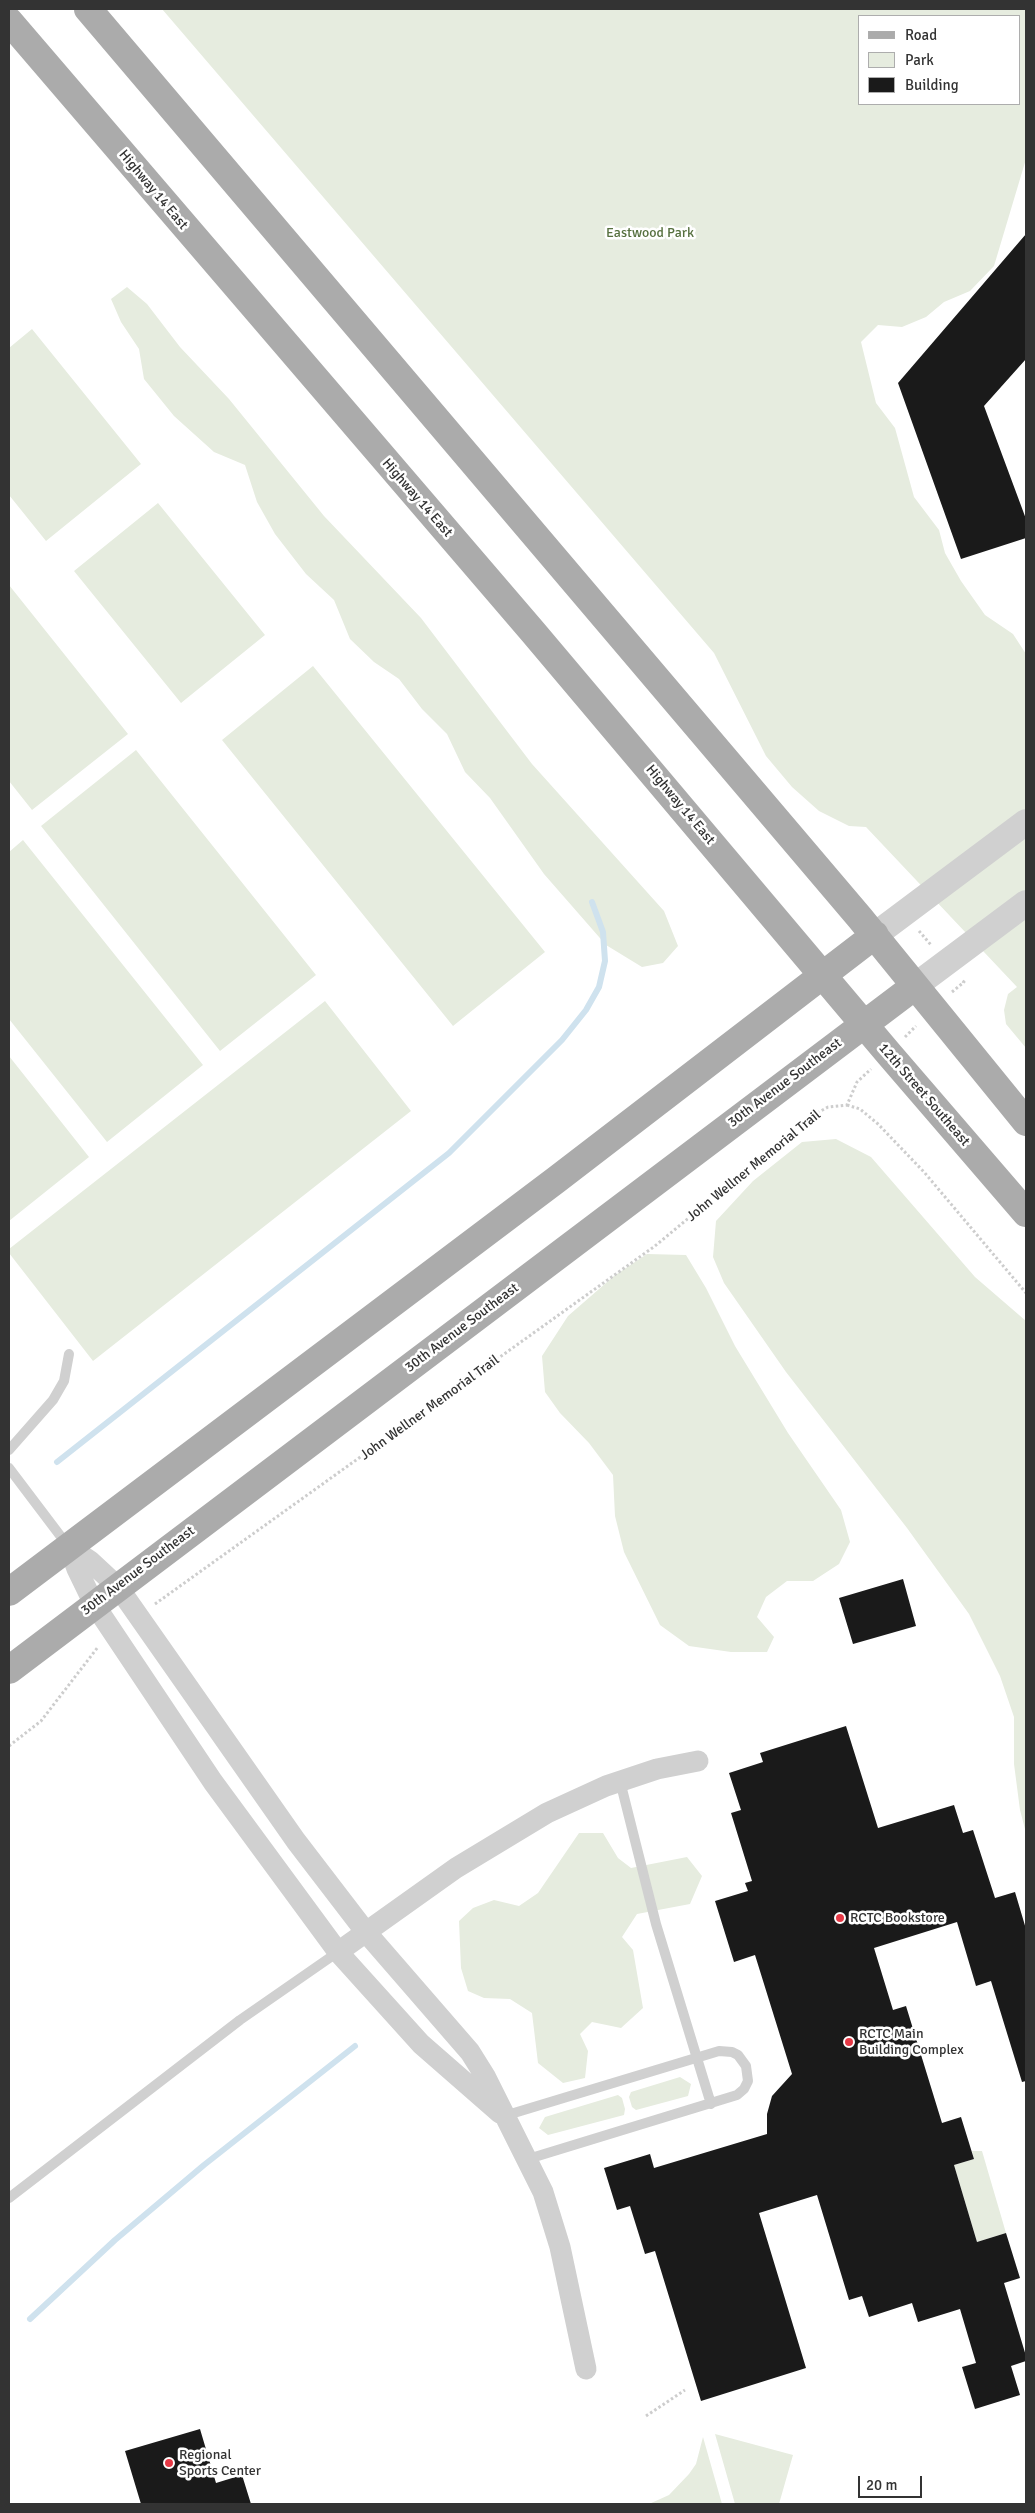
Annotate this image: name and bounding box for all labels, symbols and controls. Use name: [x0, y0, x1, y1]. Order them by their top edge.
legend: [858, 15, 1020, 105]
text: Road: [905, 26, 937, 44]
text: Park: [905, 51, 934, 69]
text: Building: [905, 76, 959, 94]
street label: Highway 14 East: [115, 147, 191, 233]
park label: Eastwood Park: [606, 225, 694, 241]
street label: Highway 14 East: [378, 455, 456, 541]
street label: Highway 14 East: [642, 762, 718, 848]
street label: 30th Avenue Southeast: [725, 1035, 845, 1131]
street label: 12th Street Southeast: [875, 1040, 973, 1150]
street label: John Wellner Memorial Trail: [684, 1107, 824, 1225]
street label: 30th Avenue Southeast: [402, 1280, 522, 1376]
street label: John Wellner Memorial Trail: [357, 1352, 503, 1464]
street label: 30th Avenue Southeast: [78, 1523, 198, 1619]
place label: RCTC Bookstore: [850, 1910, 945, 1926]
marker: RCTC Bookstore: [834, 1912, 846, 1924]
place label: RCTC Main Building Complex: [859, 2026, 964, 2058]
marker: RCTC Main Building Complex: [843, 2036, 855, 2048]
place label: Regional Sports Center: [179, 2447, 261, 2480]
marker: Regional Sports Center: [163, 2457, 175, 2469]
scale bar: [860, 2466, 924, 2498]
text: 20 m: [866, 2476, 897, 2494]

